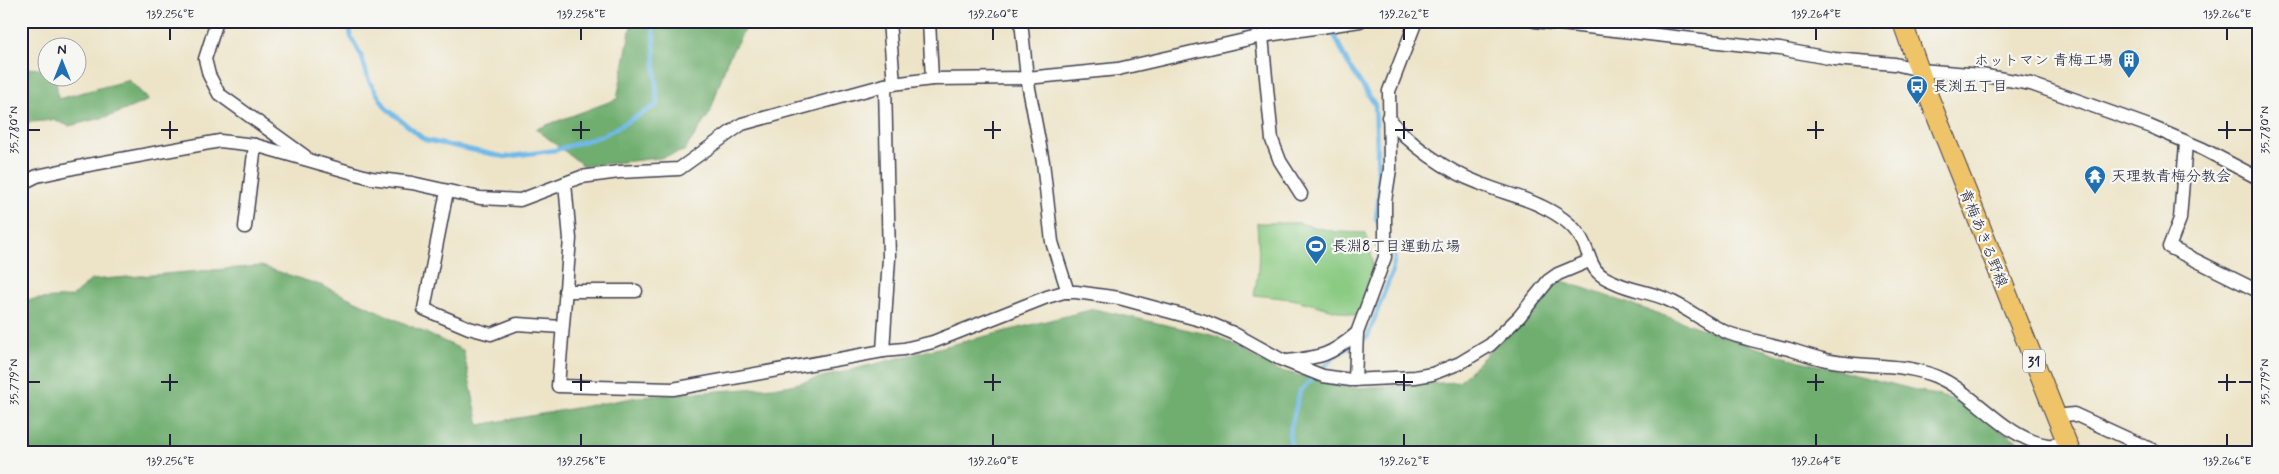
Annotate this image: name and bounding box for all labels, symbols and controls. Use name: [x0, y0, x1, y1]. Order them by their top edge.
text: 139.256°E: [146, 7, 194, 23]
text: 139.258°E: [556, 7, 606, 23]
text: 139.260°E: [968, 7, 1018, 23]
text: 139.262°E: [1379, 7, 1429, 23]
text: 139.264°E: [1791, 7, 1841, 23]
text: 139.266°E: [2203, 7, 2251, 23]
north arrow: [38, 38, 88, 88]
text: N: [57, 41, 67, 59]
building icon: ホットマン 青梅工場: [2117, 48, 2141, 79]
place label: ホットマン 青梅工場: [1974, 51, 2113, 71]
bus stop icon: 長渕五丁目: [1905, 74, 1929, 105]
place label: 長渕五丁目: [1933, 77, 2008, 97]
text: 35.780°N: [7, 106, 23, 154]
text: 35.780°N: [2258, 106, 2274, 154]
temple icon: 天理教青梅分教会: [2083, 164, 2107, 195]
place label: 天理教青梅分教会: [2111, 167, 2231, 187]
street label: 青梅あきる野線: [1954, 186, 2012, 291]
sports icon: 長淵8丁目運動広場: [1304, 234, 1328, 265]
place label: 長淵8丁目運動広場: [1332, 237, 1460, 257]
road number: 31: [2023, 350, 2045, 372]
text: 35.779°N: [7, 359, 23, 405]
text: 35.779°N: [2258, 359, 2274, 405]
text: 139.256°E: [146, 454, 194, 470]
text: 139.258°E: [556, 454, 606, 470]
text: 139.260°E: [968, 454, 1018, 470]
text: 139.262°E: [1379, 454, 1429, 470]
text: 139.264°E: [1791, 454, 1841, 470]
text: 139.266°E: [2203, 454, 2251, 470]

